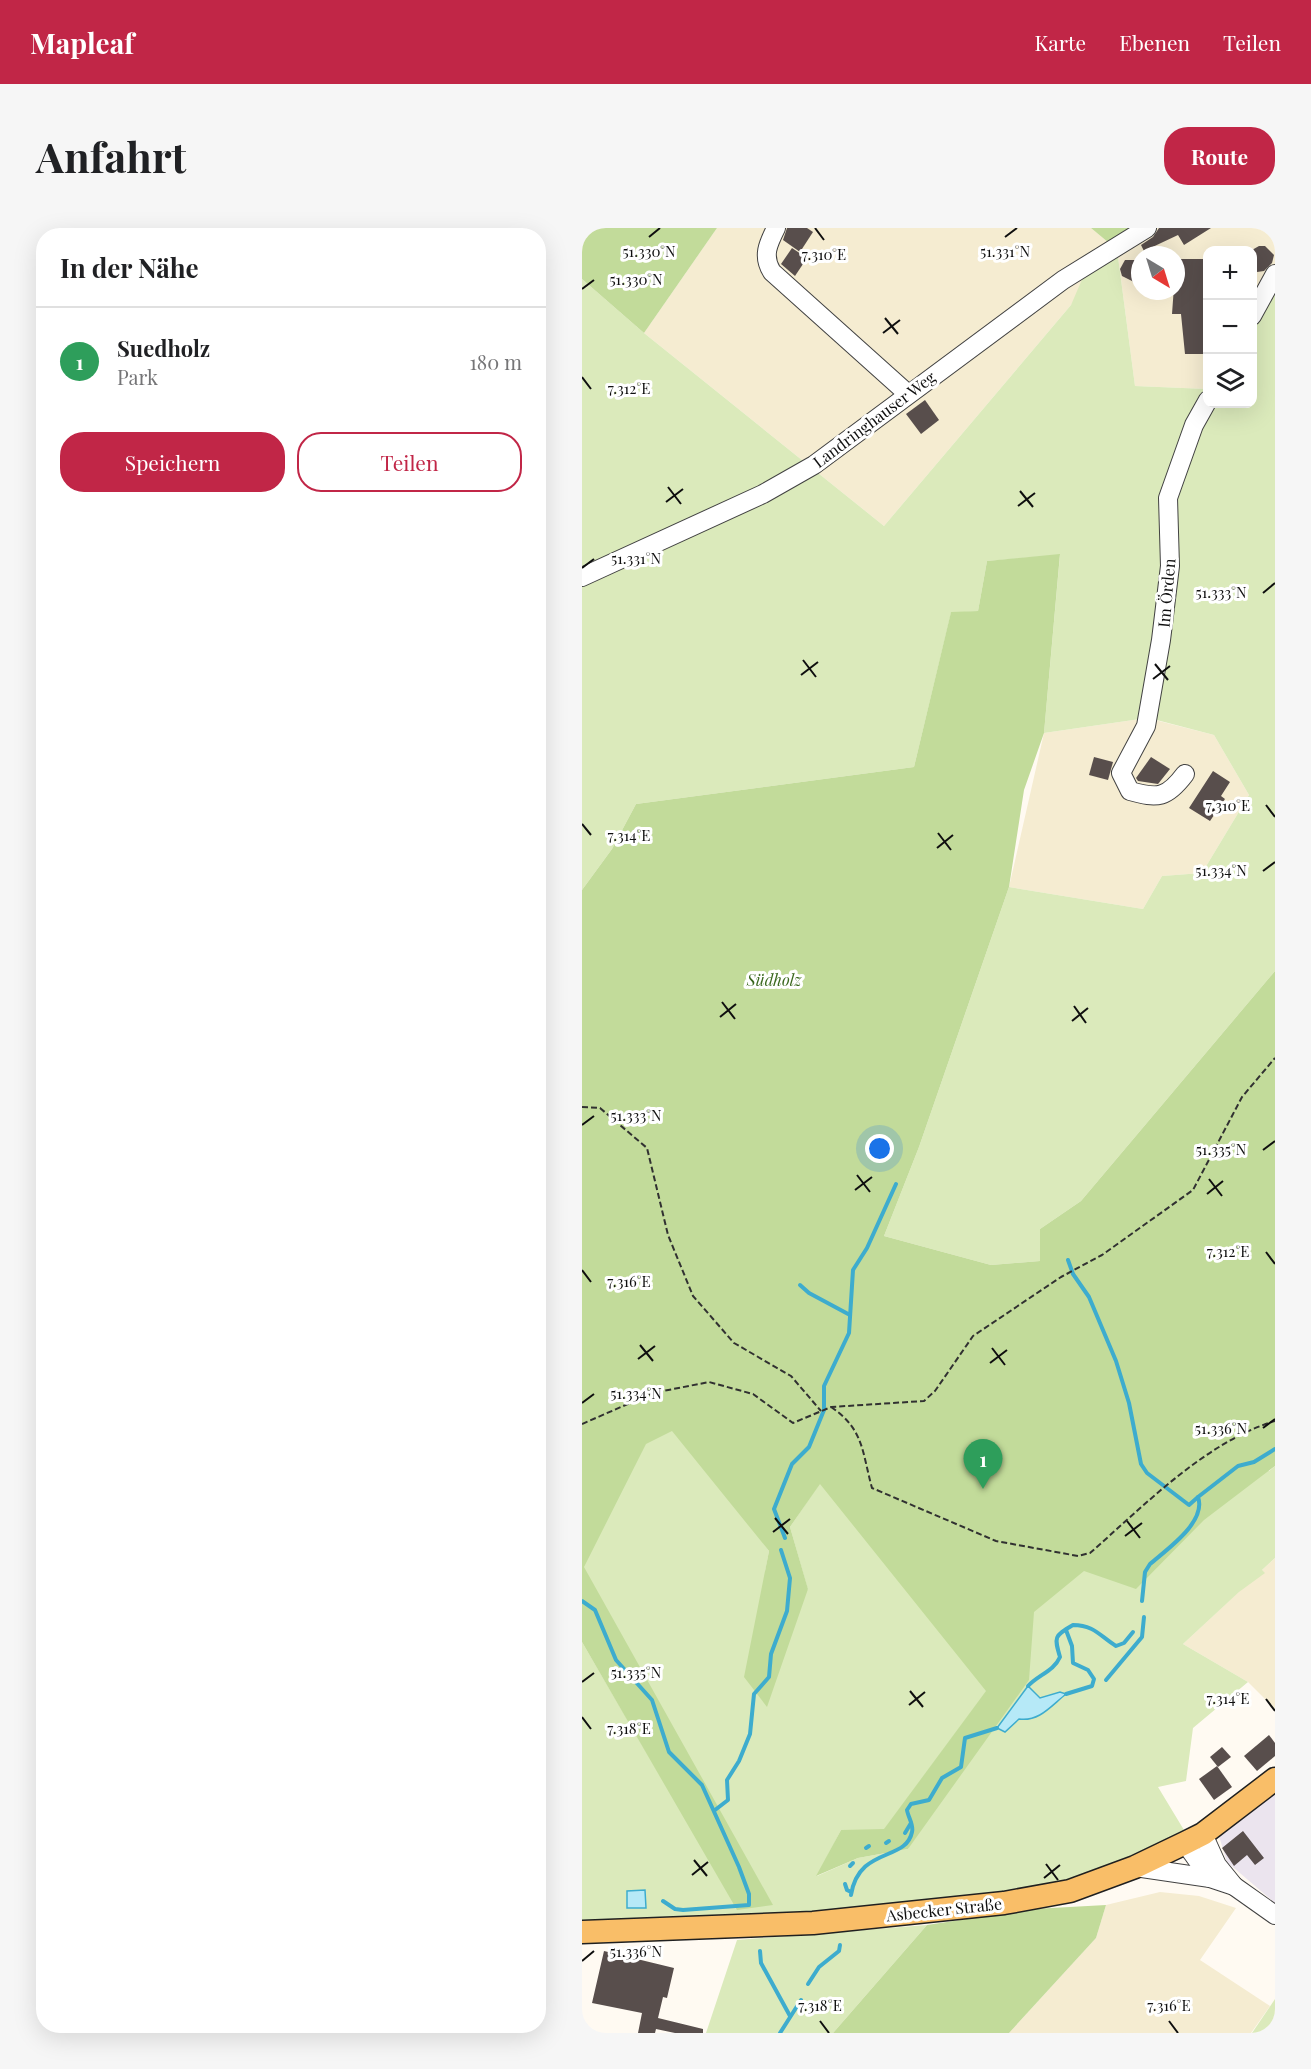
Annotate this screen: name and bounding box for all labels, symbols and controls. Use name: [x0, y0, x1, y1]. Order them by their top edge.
text: Mapleaf: [30, 24, 134, 61]
text: Karte: [1035, 28, 1086, 56]
text: Ebenen: [1119, 28, 1190, 56]
text: Teilen: [1223, 28, 1281, 56]
button: Route: [1164, 127, 1275, 185]
text: Anfahrt: [36, 128, 186, 184]
text: 51.330°N: [622, 241, 676, 261]
text: 51.331°N: [980, 241, 1030, 261]
text: 7.310°E: [802, 244, 846, 264]
north arrow: [1131, 246, 1185, 300]
map controls: [1203, 246, 1257, 408]
button: +: [1203, 246, 1257, 300]
text: In der Nähe: [60, 250, 199, 285]
text: 51.330°N: [609, 269, 663, 289]
button: −: [1203, 300, 1257, 354]
text: Suedholz: [117, 333, 210, 363]
text: 1: [76, 348, 83, 375]
text: 180 m: [469, 348, 522, 375]
button: layers: [1203, 354, 1257, 408]
text: Park: [117, 363, 158, 390]
street label: Landringhauser Weg: [809, 366, 940, 472]
text: 7.312°E: [608, 378, 650, 398]
button: Speichern: [60, 432, 285, 492]
button: Teilen: [297, 432, 522, 492]
text: 51.331°N: [611, 548, 661, 568]
street label: Im Örden: [1153, 557, 1180, 628]
text: 51.333°N: [1195, 582, 1247, 602]
text: 7.310°E: [1206, 795, 1250, 815]
text: 7.314°E: [608, 825, 650, 845]
text: 51.334°N: [1195, 860, 1247, 880]
park label: Südholz: [746, 969, 802, 990]
text: 51.333°N: [610, 1105, 662, 1125]
your location: [865, 1134, 894, 1163]
text: 51.335°N: [1196, 1139, 1247, 1159]
text: 7.312°E: [1207, 1241, 1249, 1261]
text: 7.316°E: [607, 1271, 651, 1291]
text: 51.334°N: [610, 1383, 662, 1403]
text: 51.336°N: [1195, 1418, 1248, 1438]
pin: 1: [964, 1440, 1002, 1489]
text: 51.335°N: [611, 1662, 662, 1682]
text: 7.314°E: [1207, 1688, 1249, 1708]
text: 7.318°E: [607, 1718, 651, 1738]
street label: Asbecker Straße: [884, 1892, 1003, 1926]
text: 51.336°N: [610, 1941, 663, 1961]
text: 7.318°E: [798, 1995, 842, 2015]
text: 7.316°E: [1147, 1995, 1191, 2015]

